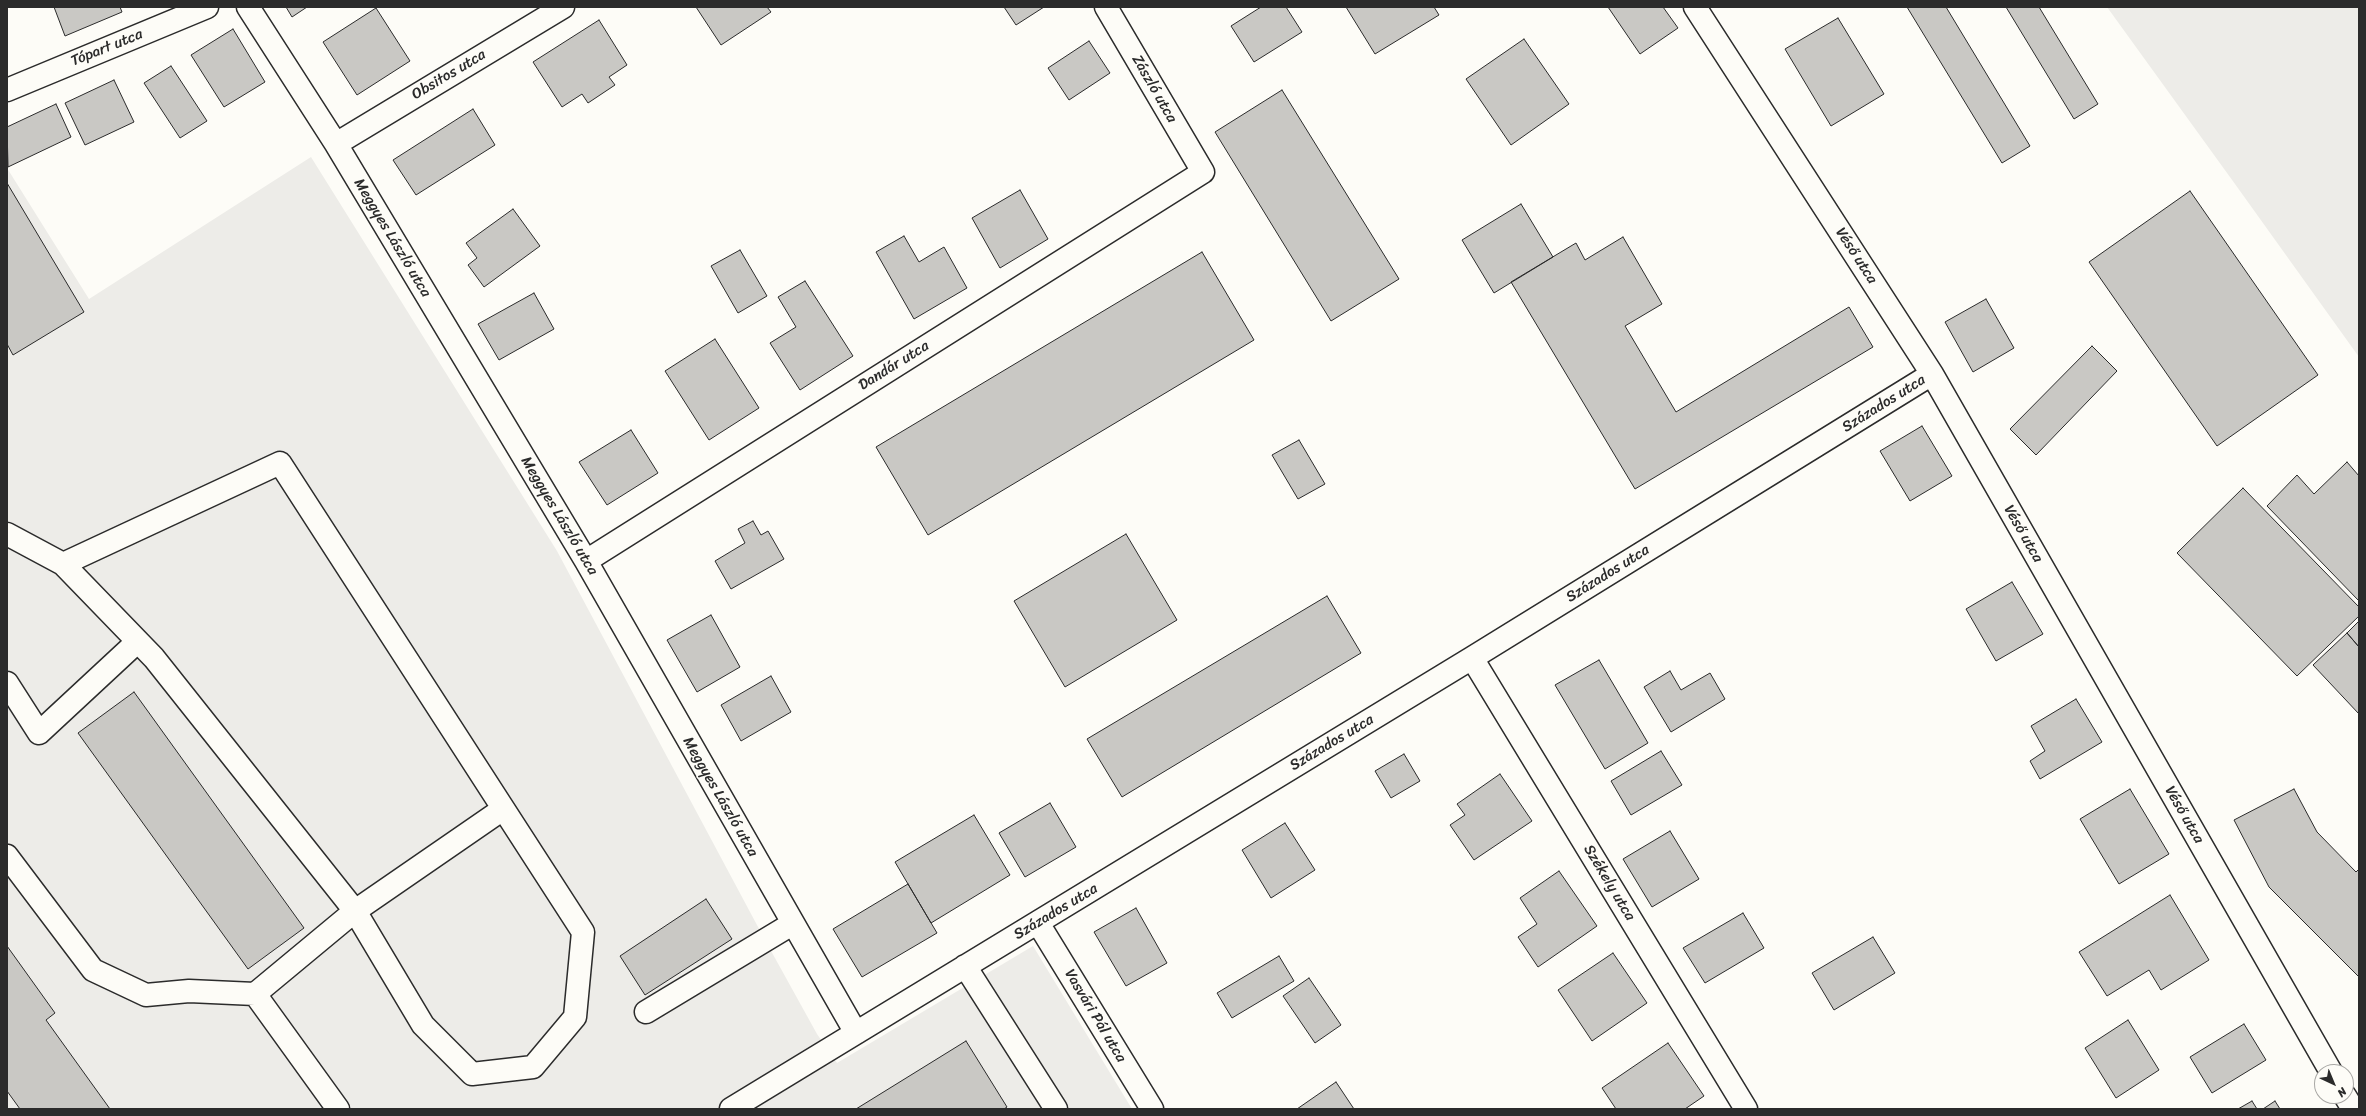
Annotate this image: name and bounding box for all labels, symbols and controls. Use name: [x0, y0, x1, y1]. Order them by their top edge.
street label: Tópart utca: [69, 25, 145, 71]
street label: Obsitos utca: [409, 46, 489, 104]
street label: Zászló utca: [1127, 52, 1181, 126]
street label: Meggyes László utca: [349, 175, 435, 301]
street label: Véső utca: [1831, 224, 1881, 288]
street label: Dandár utca: [855, 337, 933, 395]
street label: Százados utca: [1839, 371, 1929, 437]
street label: Meggyes László utca: [516, 453, 602, 579]
street label: Véső utca: [1999, 502, 2047, 566]
street label: Százados utca: [1563, 541, 1653, 607]
street label: Százados utca: [1287, 711, 1377, 775]
street label: Meggyes László utca: [678, 734, 762, 860]
street label: Véső utca: [2160, 783, 2208, 847]
street label: Székely utca: [1579, 842, 1639, 924]
street label: Százados utca: [1011, 880, 1101, 944]
street label: Vasvári Pál utca: [1060, 966, 1130, 1066]
north arrow: [2314, 1064, 2354, 1104]
text: N: [2333, 1083, 2351, 1102]

